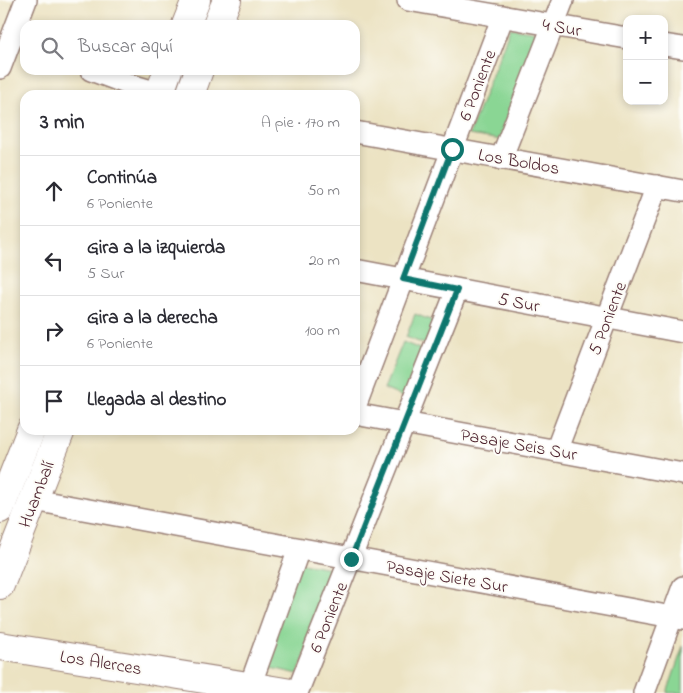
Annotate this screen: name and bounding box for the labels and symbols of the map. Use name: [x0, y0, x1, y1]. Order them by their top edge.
street label: 4 Sur: [540, 13, 584, 45]
street label: 6 Poniente: [453, 46, 505, 125]
route start: [441, 138, 464, 161]
street label: Los Boldos: [476, 143, 561, 183]
street label: 5 Poniente: [583, 277, 635, 359]
street label: 5 Sur: [495, 287, 542, 321]
street label: Pasaje Seis Sur: [458, 423, 579, 469]
street label: Huambalí: [13, 457, 63, 532]
route end: [340, 548, 363, 571]
street label: Pasaje Siete Sur: [384, 554, 510, 602]
street label: 6 Poniente: [304, 578, 356, 657]
street label: Los Alerces: [58, 645, 144, 683]

